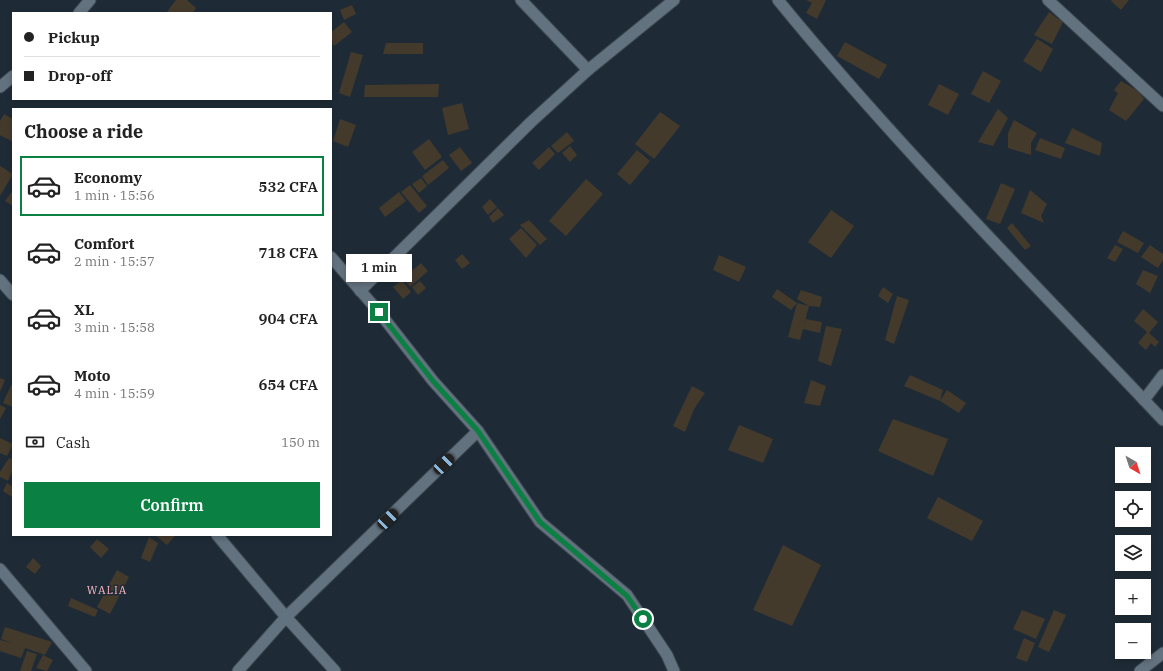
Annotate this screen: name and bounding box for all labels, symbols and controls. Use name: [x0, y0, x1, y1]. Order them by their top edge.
text: Pickup: [48, 28, 100, 47]
text: Drop-off: [48, 66, 112, 85]
text: Choose a ride: [24, 120, 143, 143]
icon: car: [26, 168, 62, 204]
text: Economy: [74, 168, 142, 187]
text: 532 CFA: [259, 177, 318, 196]
text: 1 min · 15:56: [74, 187, 155, 204]
icon: car: [26, 234, 62, 270]
text: Comfort: [74, 234, 134, 253]
text: 718 CFA: [259, 243, 318, 262]
text: 2 min · 15:57: [74, 253, 155, 270]
callout: 1 min: [346, 254, 412, 282]
text: 1 min: [361, 259, 397, 276]
icon: car: [26, 300, 62, 336]
text: XL: [74, 300, 94, 319]
route end: [370, 303, 388, 321]
text: 904 CFA: [259, 309, 318, 328]
text: 3 min · 15:58: [74, 319, 155, 336]
icon: car: [26, 366, 62, 402]
text: Moto: [74, 366, 111, 385]
text: 654 CFA: [259, 375, 318, 394]
text: 4 min · 15:59: [74, 385, 155, 402]
icon: cash: [24, 431, 46, 453]
text: Cash: [56, 433, 90, 452]
text: 150 m: [281, 434, 320, 451]
north arrow: [1115, 447, 1151, 483]
map controls: [1115, 447, 1151, 659]
car: [431, 451, 457, 477]
button: Confirm: [24, 482, 320, 528]
button: locate: [1115, 491, 1151, 527]
car: [375, 506, 401, 532]
button: layers: [1115, 535, 1151, 571]
button: +: [1115, 579, 1151, 615]
district label: WALIA: [87, 583, 127, 597]
route start: [634, 610, 652, 628]
button: −: [1115, 623, 1151, 659]

